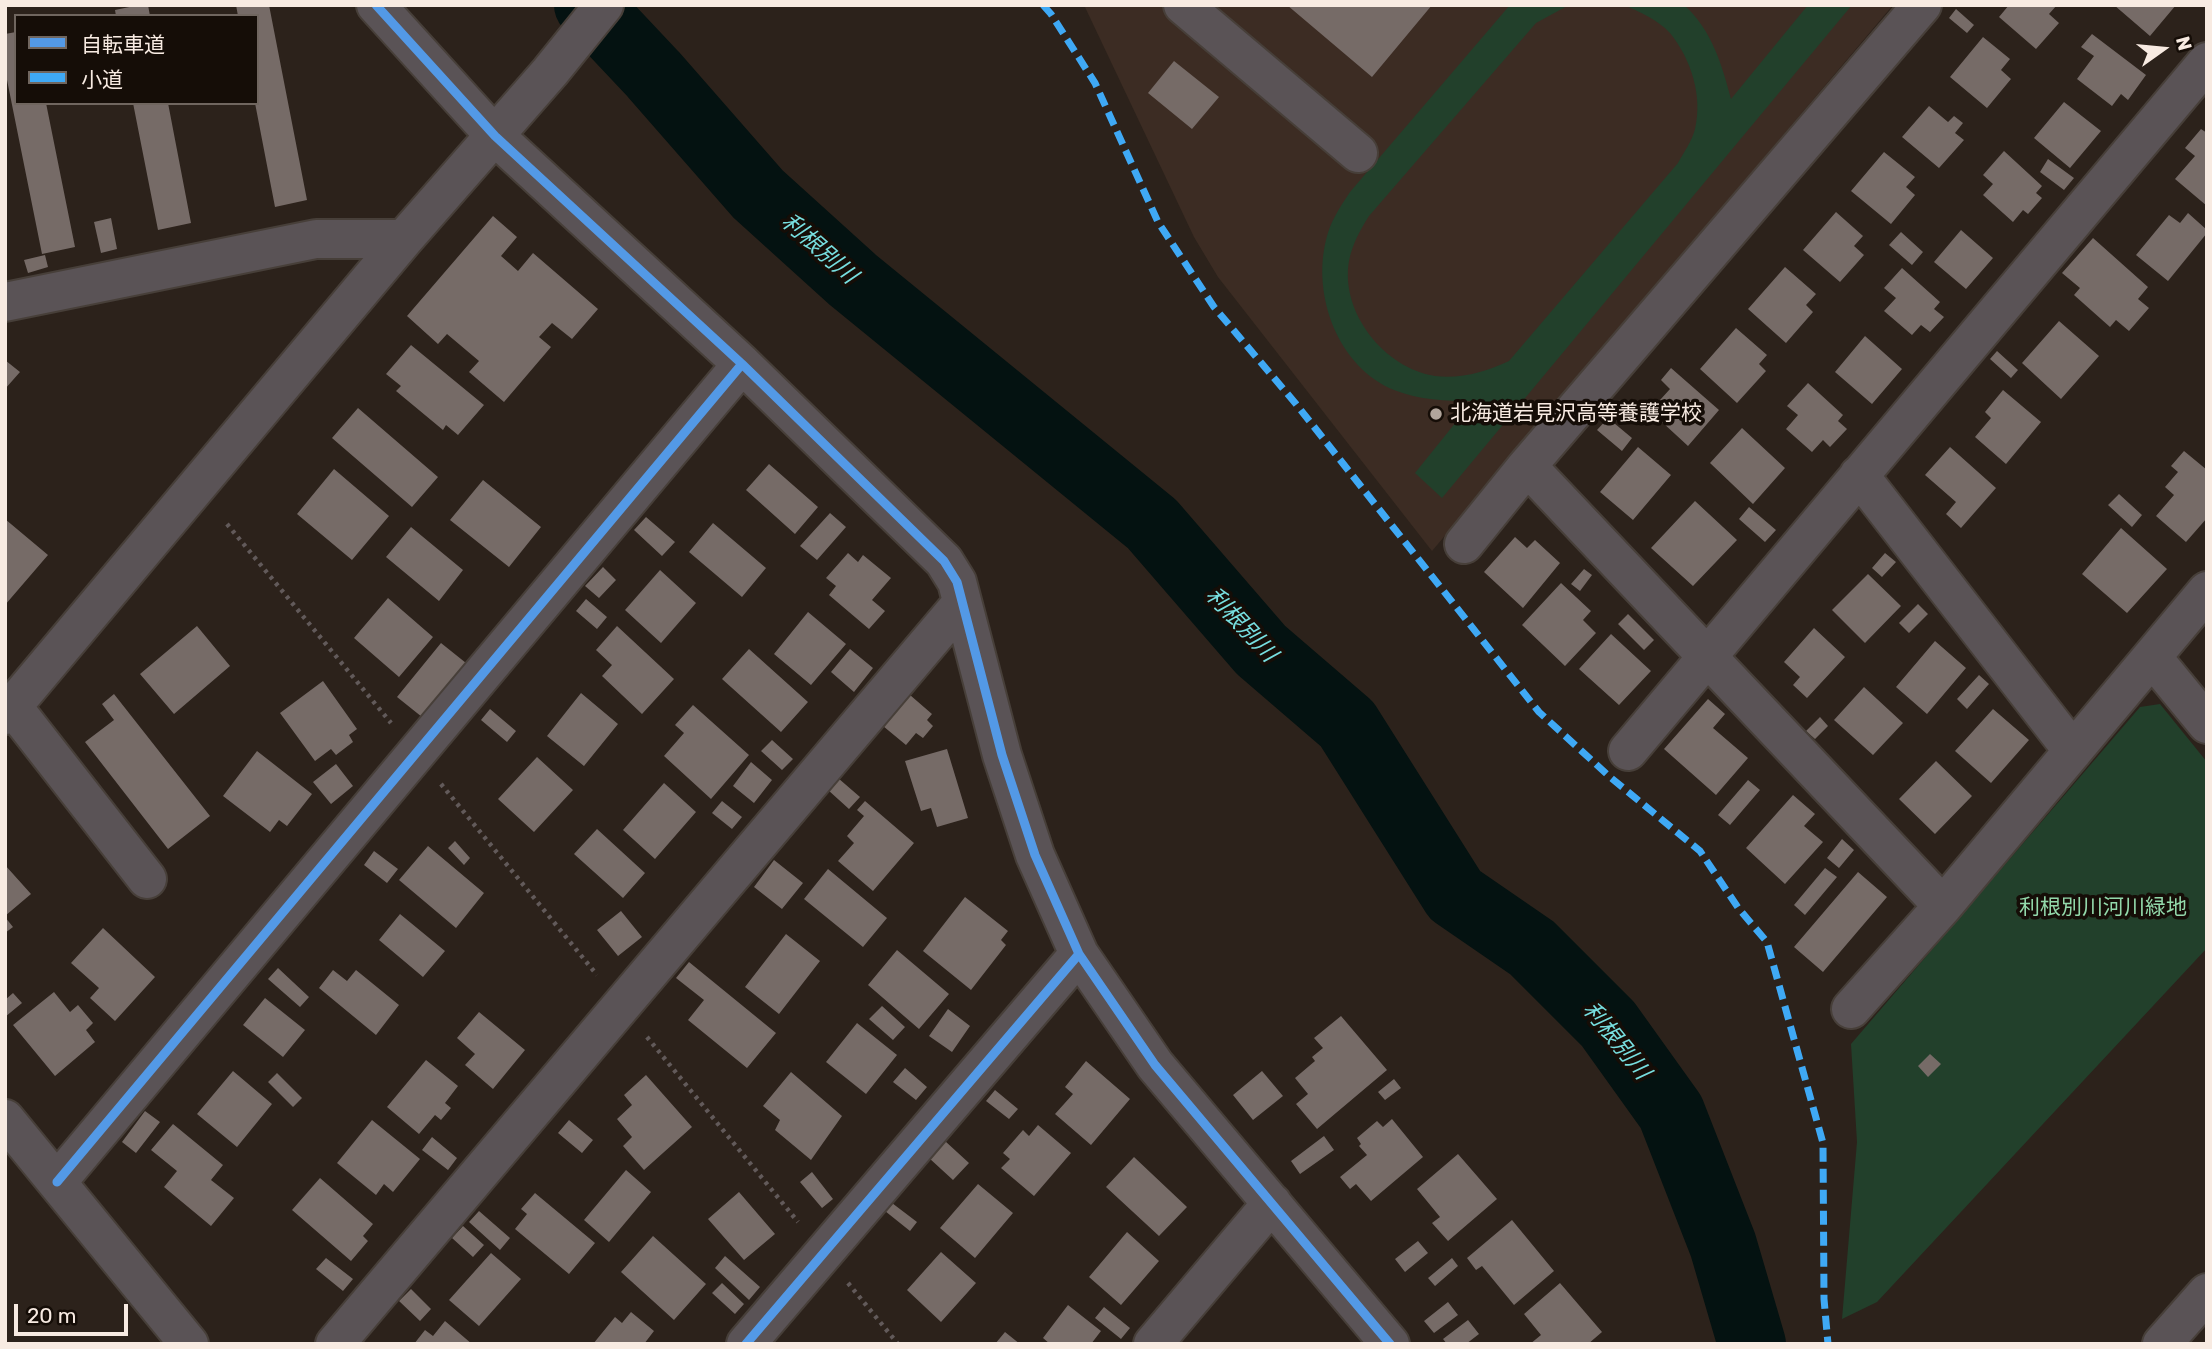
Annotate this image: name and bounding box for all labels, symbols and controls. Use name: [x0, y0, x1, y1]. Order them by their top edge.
legend: [14, 14, 259, 105]
north arrow: [2128, 14, 2198, 84]
text: 自転車道: [81, 32, 165, 57]
text: N: [2171, 34, 2197, 53]
text: 小道: [81, 67, 123, 92]
water label: 利根別川: [776, 208, 862, 290]
place label: 北海道岩見沢高等養護学校: [1450, 401, 1702, 427]
marker: 北海道岩見沢高等養護学校: [1428, 406, 1444, 422]
water label: 利根別川: [1200, 582, 1282, 668]
park label: 利根別川河川緑地: [2019, 895, 2187, 921]
water label: 利根別川: [1576, 997, 1656, 1085]
scale bar: [18, 1290, 131, 1334]
text: 20 m: [27, 1303, 76, 1328]

